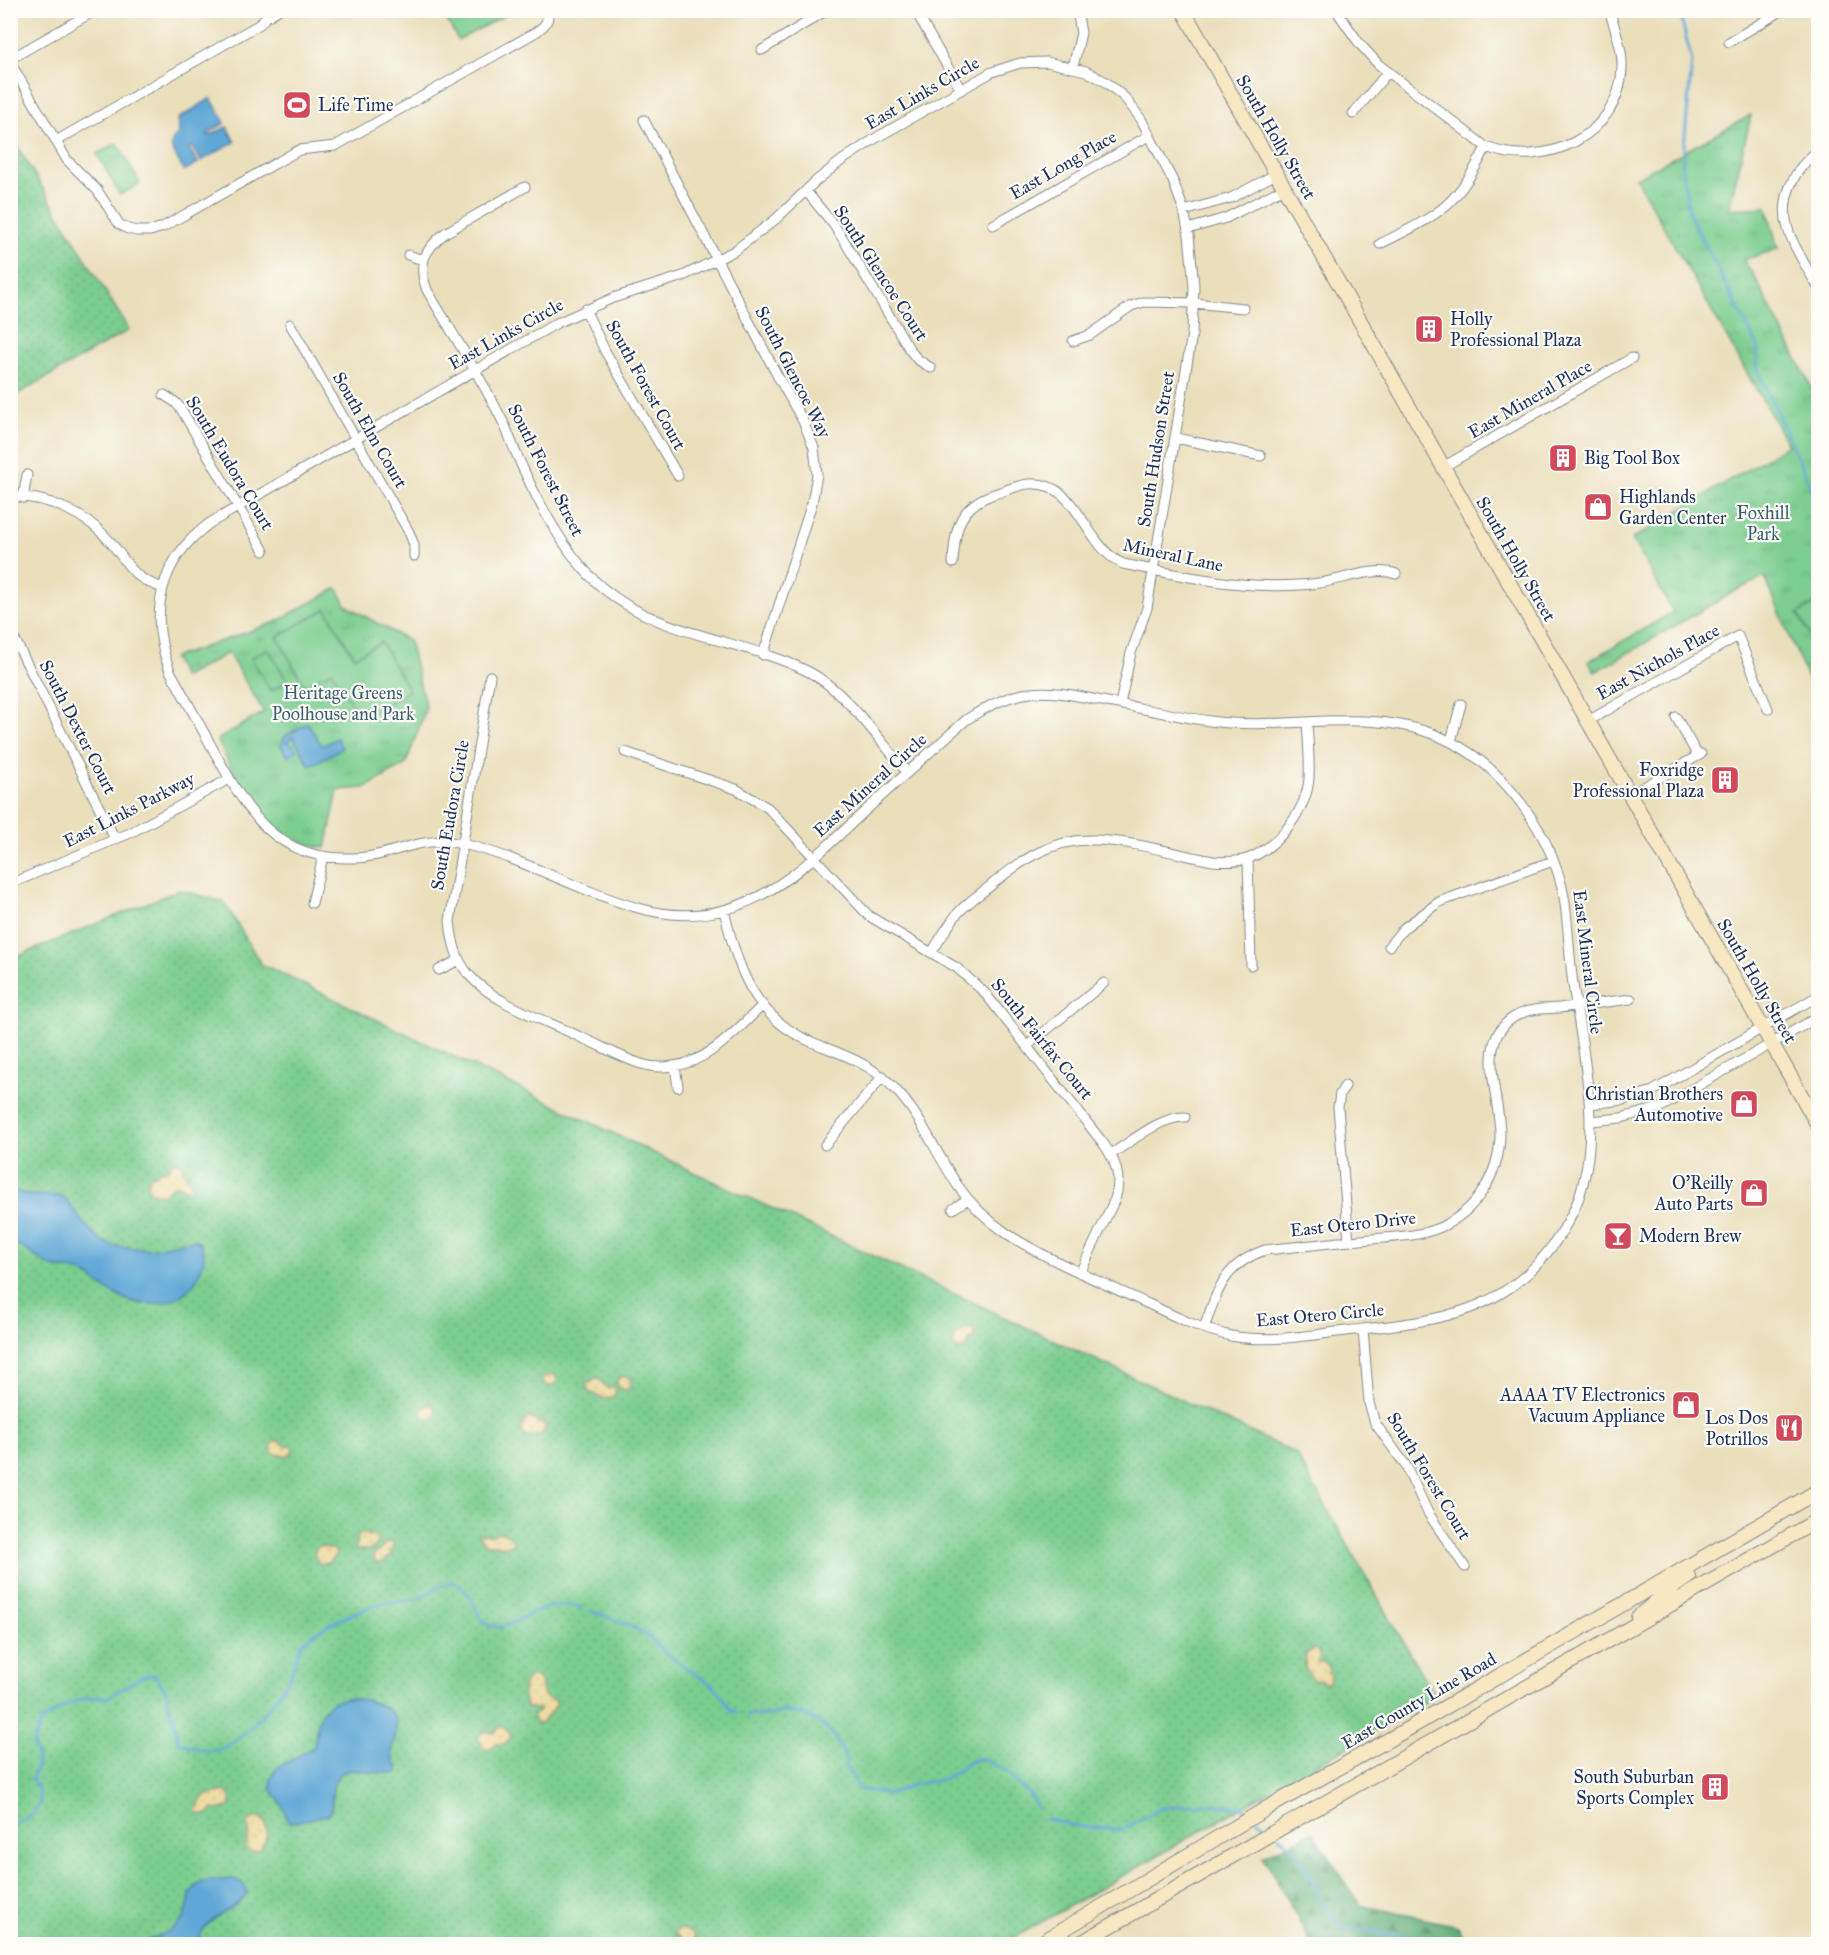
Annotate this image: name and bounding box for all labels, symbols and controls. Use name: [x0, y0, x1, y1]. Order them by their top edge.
street label: East Links Circle: [861, 52, 983, 134]
street label: South Holly Street: [1231, 71, 1321, 204]
sports icon: Life Time: [281, 89, 313, 121]
place label: Life Time: [318, 94, 393, 116]
street label: East Long Place: [1006, 126, 1121, 205]
street label: South Glencoe Court: [829, 201, 933, 345]
street label: East Links Circle: [445, 293, 567, 375]
street label: South Glencoe Way: [750, 302, 836, 442]
place label: Holly Professional Plaza: [1450, 308, 1582, 351]
building icon: Holly Professional Plaza: [1413, 313, 1445, 345]
street label: South Forest Court: [601, 316, 691, 454]
street label: East Mineral Place: [1464, 355, 1596, 443]
street label: South Elm Court: [328, 368, 412, 492]
street label: South Hudson Street: [1133, 369, 1179, 529]
street label: South Eudora Court: [181, 392, 279, 535]
street label: South Forest Street: [503, 400, 589, 540]
building icon: Big Tool Box: [1547, 442, 1579, 474]
place label: Big Tool Box: [1584, 447, 1680, 470]
place label: Highlands Garden Center: [1619, 486, 1727, 529]
shop icon: Highlands Garden Center: [1582, 491, 1614, 523]
street label: South Holly Street: [1471, 493, 1561, 626]
park label: Foxhill Park: [1736, 502, 1790, 545]
street label: Mineral Lane: [1121, 534, 1225, 576]
street label: East Nichols Place: [1593, 619, 1723, 705]
street label: South Dexter Court: [35, 656, 122, 798]
park label: Heritage Greens Poolhouse and Park: [272, 682, 415, 725]
street label: East Mineral Circle: [809, 728, 931, 842]
street label: South Eudora Circle: [426, 738, 474, 892]
place label: Foxridge Professional Plaza: [1573, 759, 1704, 802]
building icon: Foxridge Professional Plaza: [1709, 764, 1741, 796]
street label: East Links Parkway: [60, 767, 199, 853]
street label: East Mineral Circle: [1568, 889, 1608, 1035]
street label: South Holly Street: [1712, 915, 1802, 1048]
street label: South Fairfax Court: [986, 974, 1098, 1105]
place label: Christian Brothers Automotive: [1585, 1083, 1723, 1126]
shop icon: Christian Brothers Automotive: [1728, 1088, 1760, 1120]
place label: O'Reilly Auto Parts: [1654, 1172, 1734, 1215]
shop icon: O'Reilly Auto Parts: [1738, 1177, 1770, 1209]
street label: East Otero Drive: [1289, 1206, 1417, 1242]
bar icon: Modern Brew: [1602, 1220, 1634, 1252]
place label: Modern Brew: [1639, 1225, 1741, 1247]
street label: East Otero Circle: [1255, 1298, 1385, 1332]
place label: AAAA TV Electronics Vacuum Appliance: [1499, 1384, 1665, 1427]
shop icon: AAAA TV Electronics Vacuum Appliance: [1670, 1389, 1702, 1421]
place label: Los Dos Potrillos: [1705, 1407, 1768, 1450]
street label: South Forest Court: [1382, 1408, 1476, 1544]
restaurant icon: Los Dos Potrillos: [1773, 1412, 1805, 1444]
street label: East County Line Road: [1338, 1648, 1500, 1754]
place label: South Suburban Sports Complex: [1574, 1766, 1694, 1809]
building icon: South Suburban Sports Complex: [1699, 1771, 1731, 1803]

